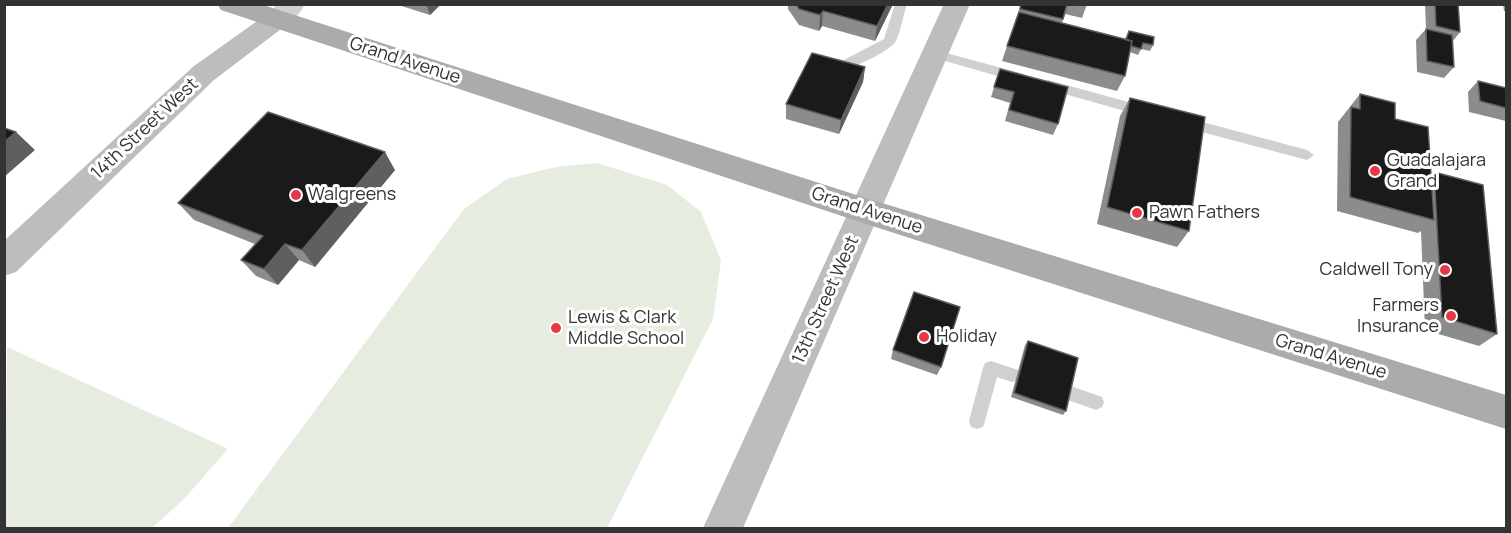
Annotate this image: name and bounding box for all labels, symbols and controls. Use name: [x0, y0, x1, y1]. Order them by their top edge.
street label: Grand Avenue: [347, 33, 463, 89]
street label: 14th Street West: [87, 74, 203, 184]
place label: Guadalajara Grand: [1387, 150, 1486, 192]
marker: Guadalajara Grand: [1368, 164, 1382, 178]
street label: Grand Avenue: [809, 183, 925, 239]
place label: Walgreens: [308, 184, 396, 206]
marker: Walgreens: [289, 188, 303, 202]
place label: Pawn Fathers: [1149, 202, 1260, 224]
marker: Pawn Fathers: [1130, 206, 1144, 220]
street label: 13th Street West: [788, 233, 864, 367]
place label: Caldwell Tony: [1320, 259, 1433, 281]
marker: Caldwell Tony: [1438, 263, 1452, 277]
place label: Farmers Insurance: [1357, 295, 1439, 338]
place label: Lewis & Clark Middle School: [568, 307, 684, 350]
marker: Farmers Insurance: [1444, 309, 1458, 323]
marker: Lewis & Clark Middle School: [549, 321, 563, 335]
place label: Holiday: [936, 326, 997, 348]
marker: Holiday: [917, 330, 931, 344]
street label: Grand Avenue: [1273, 330, 1389, 384]

